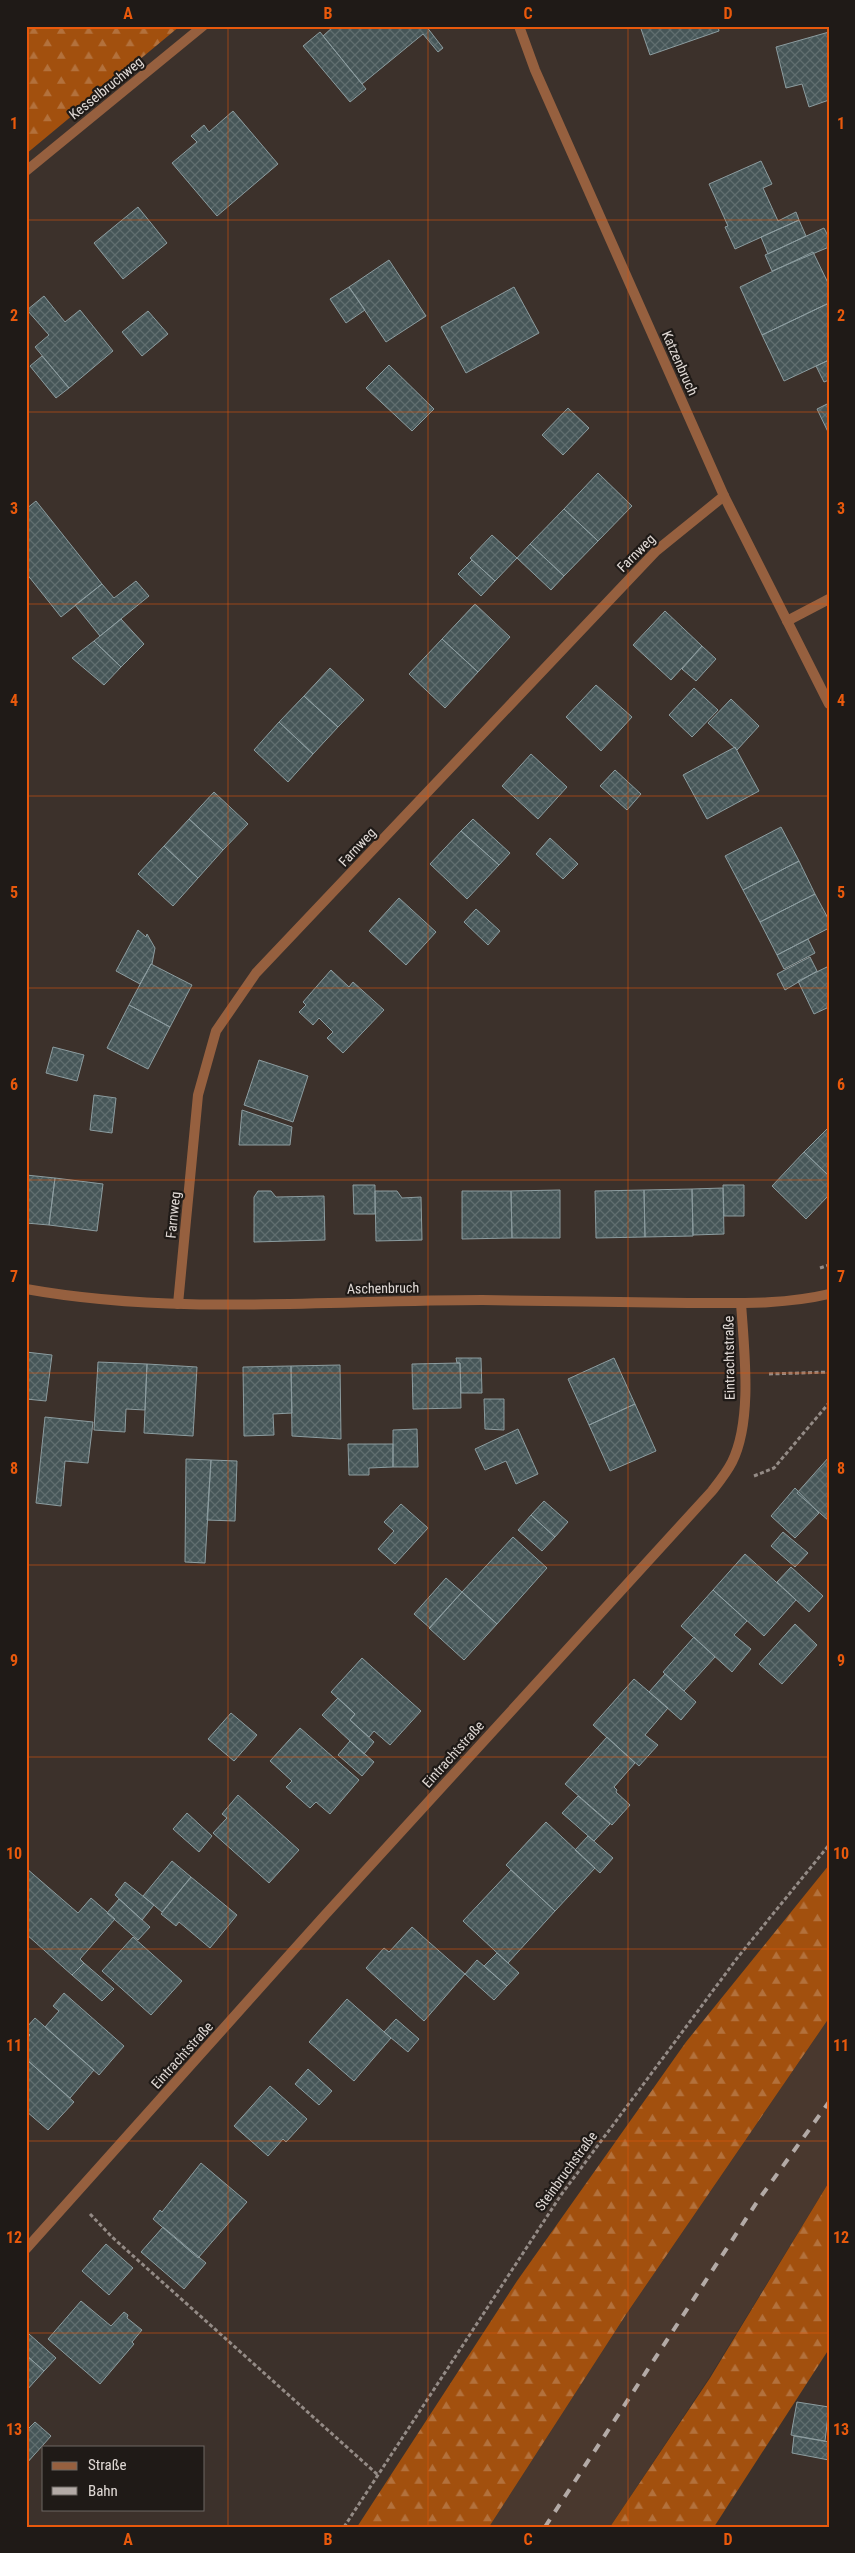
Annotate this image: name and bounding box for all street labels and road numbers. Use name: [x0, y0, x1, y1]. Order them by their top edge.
street label: Kesselbruchweg: [66, 53, 146, 123]
street label: Katzenbruch: [659, 328, 701, 398]
street label: Farnweg: [614, 531, 658, 575]
street label: Farnweg: [335, 824, 379, 870]
street label: Farnweg: [163, 1191, 183, 1239]
street label: Aschenbruch: [347, 1279, 419, 1297]
street label: Eintrachtstraße: [720, 1315, 738, 1400]
street label: Eintrachtstraße: [419, 1717, 487, 1791]
street label: Eintrachtstraße: [148, 2018, 216, 2092]
street label: Steinbruchstraße: [532, 2128, 600, 2214]

